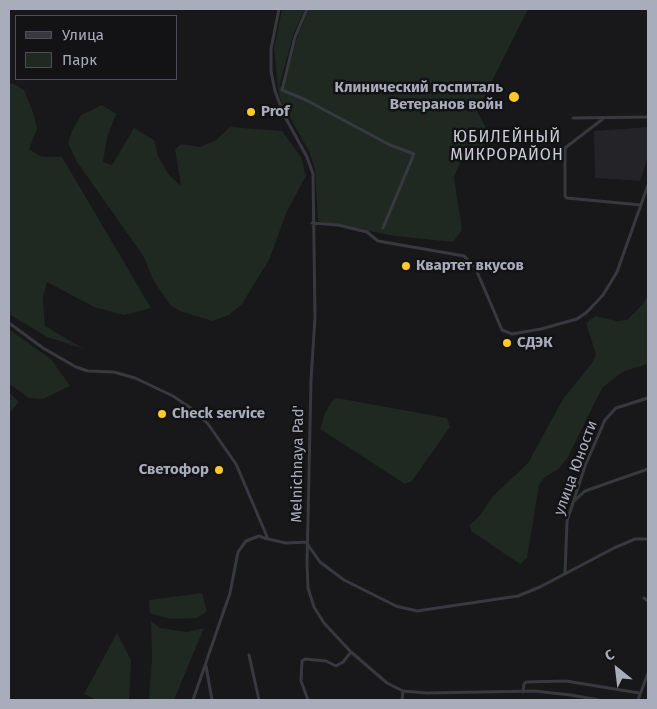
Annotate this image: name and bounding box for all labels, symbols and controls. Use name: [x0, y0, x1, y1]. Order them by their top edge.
legend: [15, 15, 178, 80]
text: Улица: [62, 26, 104, 44]
text: Парк: [62, 51, 97, 69]
place label: Клинический госпиталь Ветеранов войн: [335, 79, 503, 114]
marker: Клинический госпиталь Ветеранов войн: [507, 90, 521, 104]
place label: Prof: [261, 103, 289, 121]
marker: Prof: [245, 106, 257, 118]
district label: ЮБИЛЕЙНЫЙ МИКРОРАЙОН: [449, 128, 565, 166]
place label: Квартет вкусов: [416, 257, 524, 275]
marker: Квартет вкусов: [400, 260, 412, 272]
place label: СДЭК: [517, 334, 553, 352]
marker: СДЭК: [501, 337, 513, 349]
place label: Check service: [172, 405, 265, 423]
street label: Melnichnaya Pad': [288, 405, 308, 523]
marker: Check service: [156, 408, 168, 420]
street label: улица Юности: [550, 418, 602, 518]
place label: Светофор: [139, 461, 209, 479]
marker: Светофор: [213, 464, 225, 476]
north arrow: [592, 644, 642, 694]
text: С: [602, 646, 617, 665]

